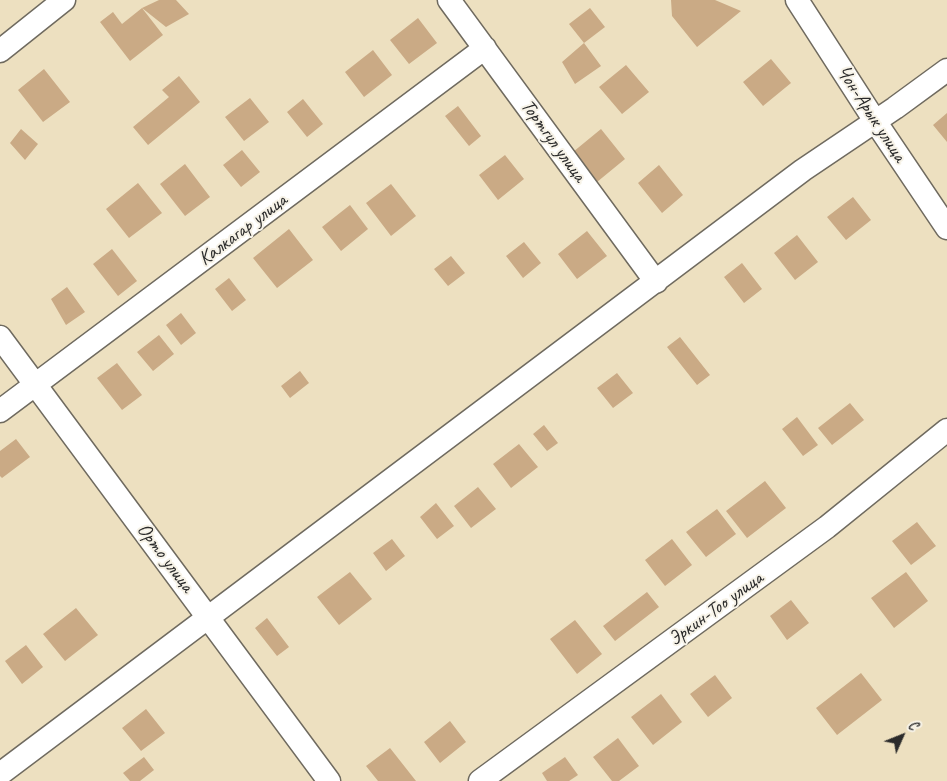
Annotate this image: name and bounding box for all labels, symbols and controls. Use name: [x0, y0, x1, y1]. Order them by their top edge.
street label: Чон-Арык улица: [831, 61, 911, 167]
street label: Тортгул улица: [515, 95, 591, 187]
street label: Калкагар улица: [194, 189, 292, 271]
street label: Орто улица: [131, 519, 199, 597]
street label: Эркин-Тоо улица: [664, 567, 768, 651]
north arrow: [877, 711, 927, 761]
text: С: [905, 717, 922, 734]

